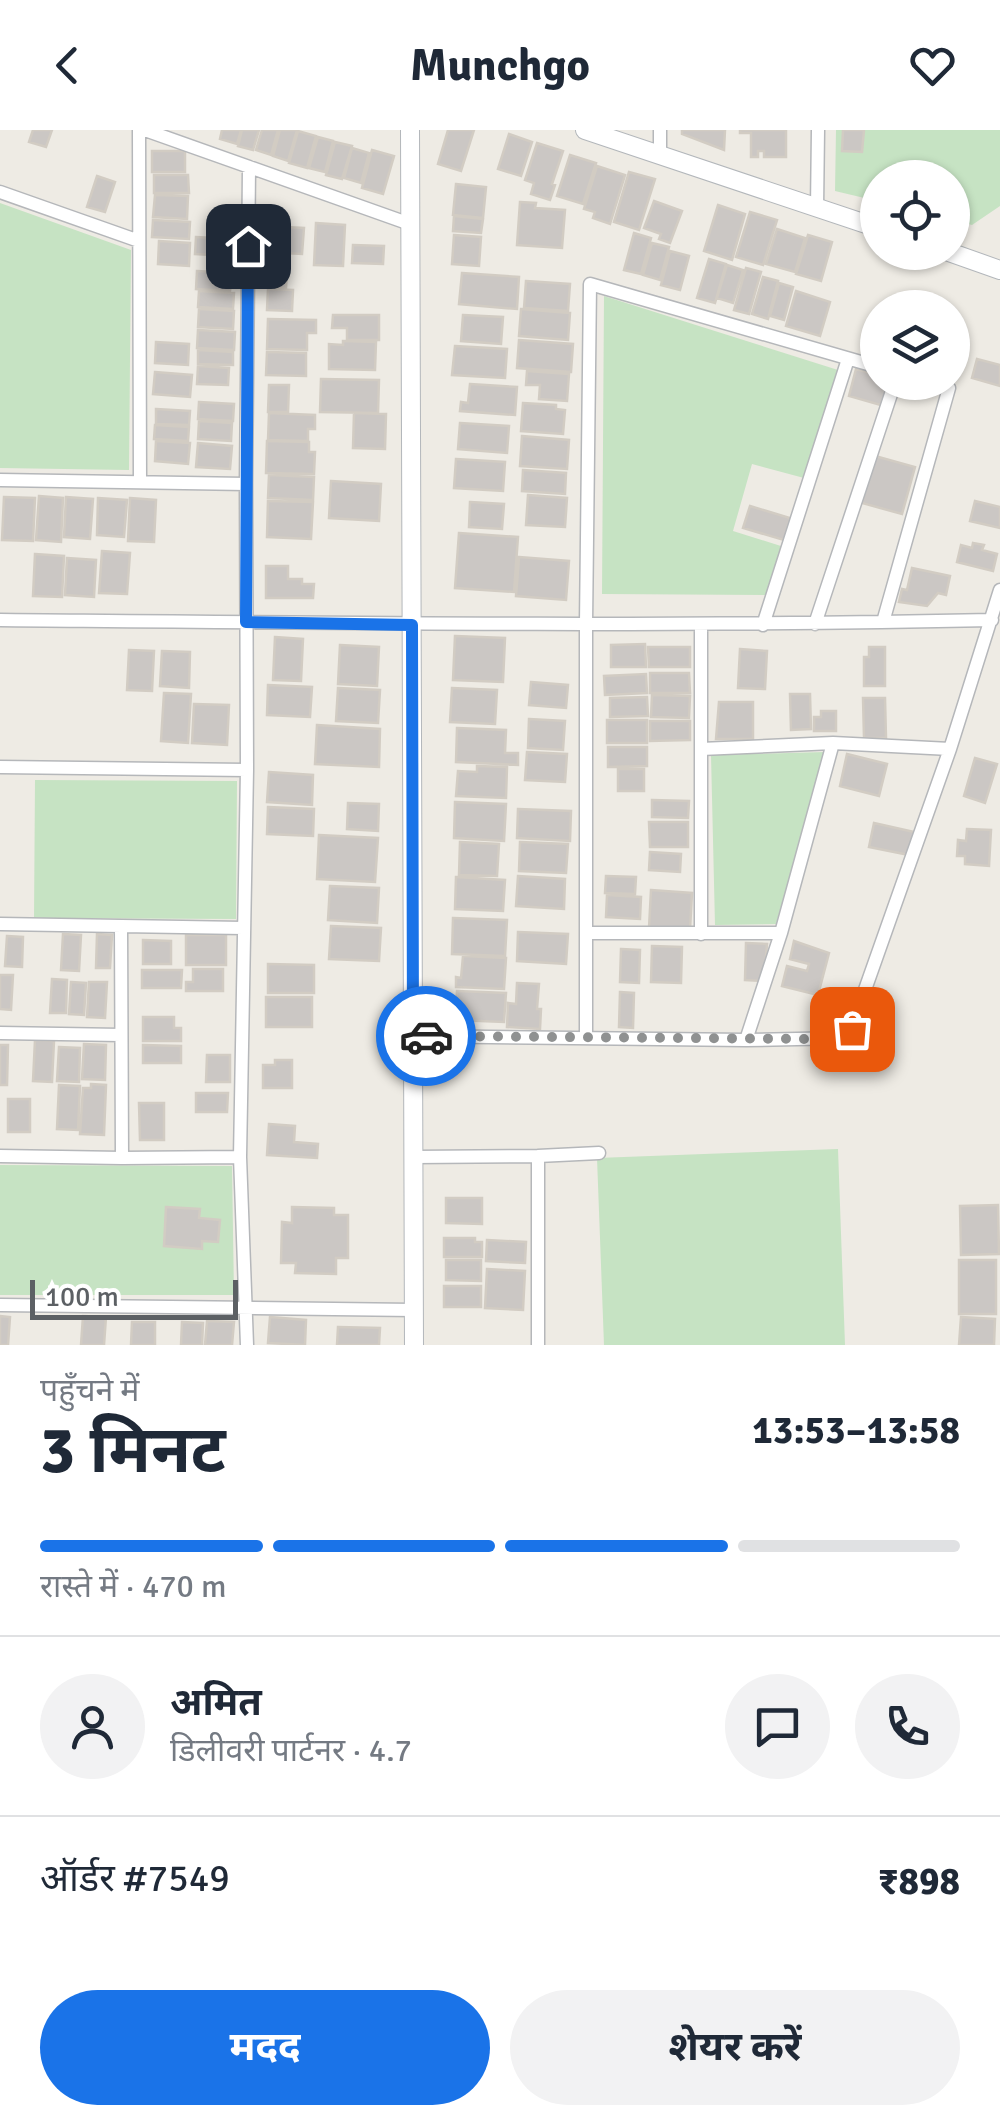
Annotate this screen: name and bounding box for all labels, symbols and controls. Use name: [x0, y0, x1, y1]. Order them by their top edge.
icon: back: [40, 38, 95, 93]
text: Munchgo: [410, 38, 590, 93]
icon: heart: [905, 38, 960, 93]
map controls: [860, 160, 970, 400]
button: locate: [860, 160, 970, 270]
pin: [206, 204, 291, 289]
icon: home: [221, 219, 276, 274]
button: layers: [860, 290, 970, 400]
courier: [376, 986, 476, 1086]
pin: [810, 987, 895, 1072]
icon: bag: [825, 1002, 880, 1057]
icon: car: [399, 1009, 454, 1064]
scale bar: [30, 1275, 238, 1320]
text: 100 m: [45, 1280, 119, 1314]
text: पहुँचने में: [40, 1371, 139, 1410]
text: 13:53–13:58: [752, 1407, 960, 1454]
text: 3 मिनट: [40, 1411, 226, 1491]
text: रास्ते में · 470 m: [40, 1567, 226, 1606]
button: person: [40, 1674, 145, 1779]
button: chat: [725, 1674, 830, 1779]
button: phone: [855, 1674, 960, 1779]
text: अमित: [170, 1679, 262, 1726]
text: डिलीवरी पार्टनर · 4.7: [170, 1731, 412, 1770]
text: ऑर्डर #7549: [40, 1855, 230, 1902]
text: ₹898: [878, 1858, 960, 1905]
button: मदद: [40, 1990, 490, 2105]
button: शेयर करें: [510, 1990, 960, 2105]

